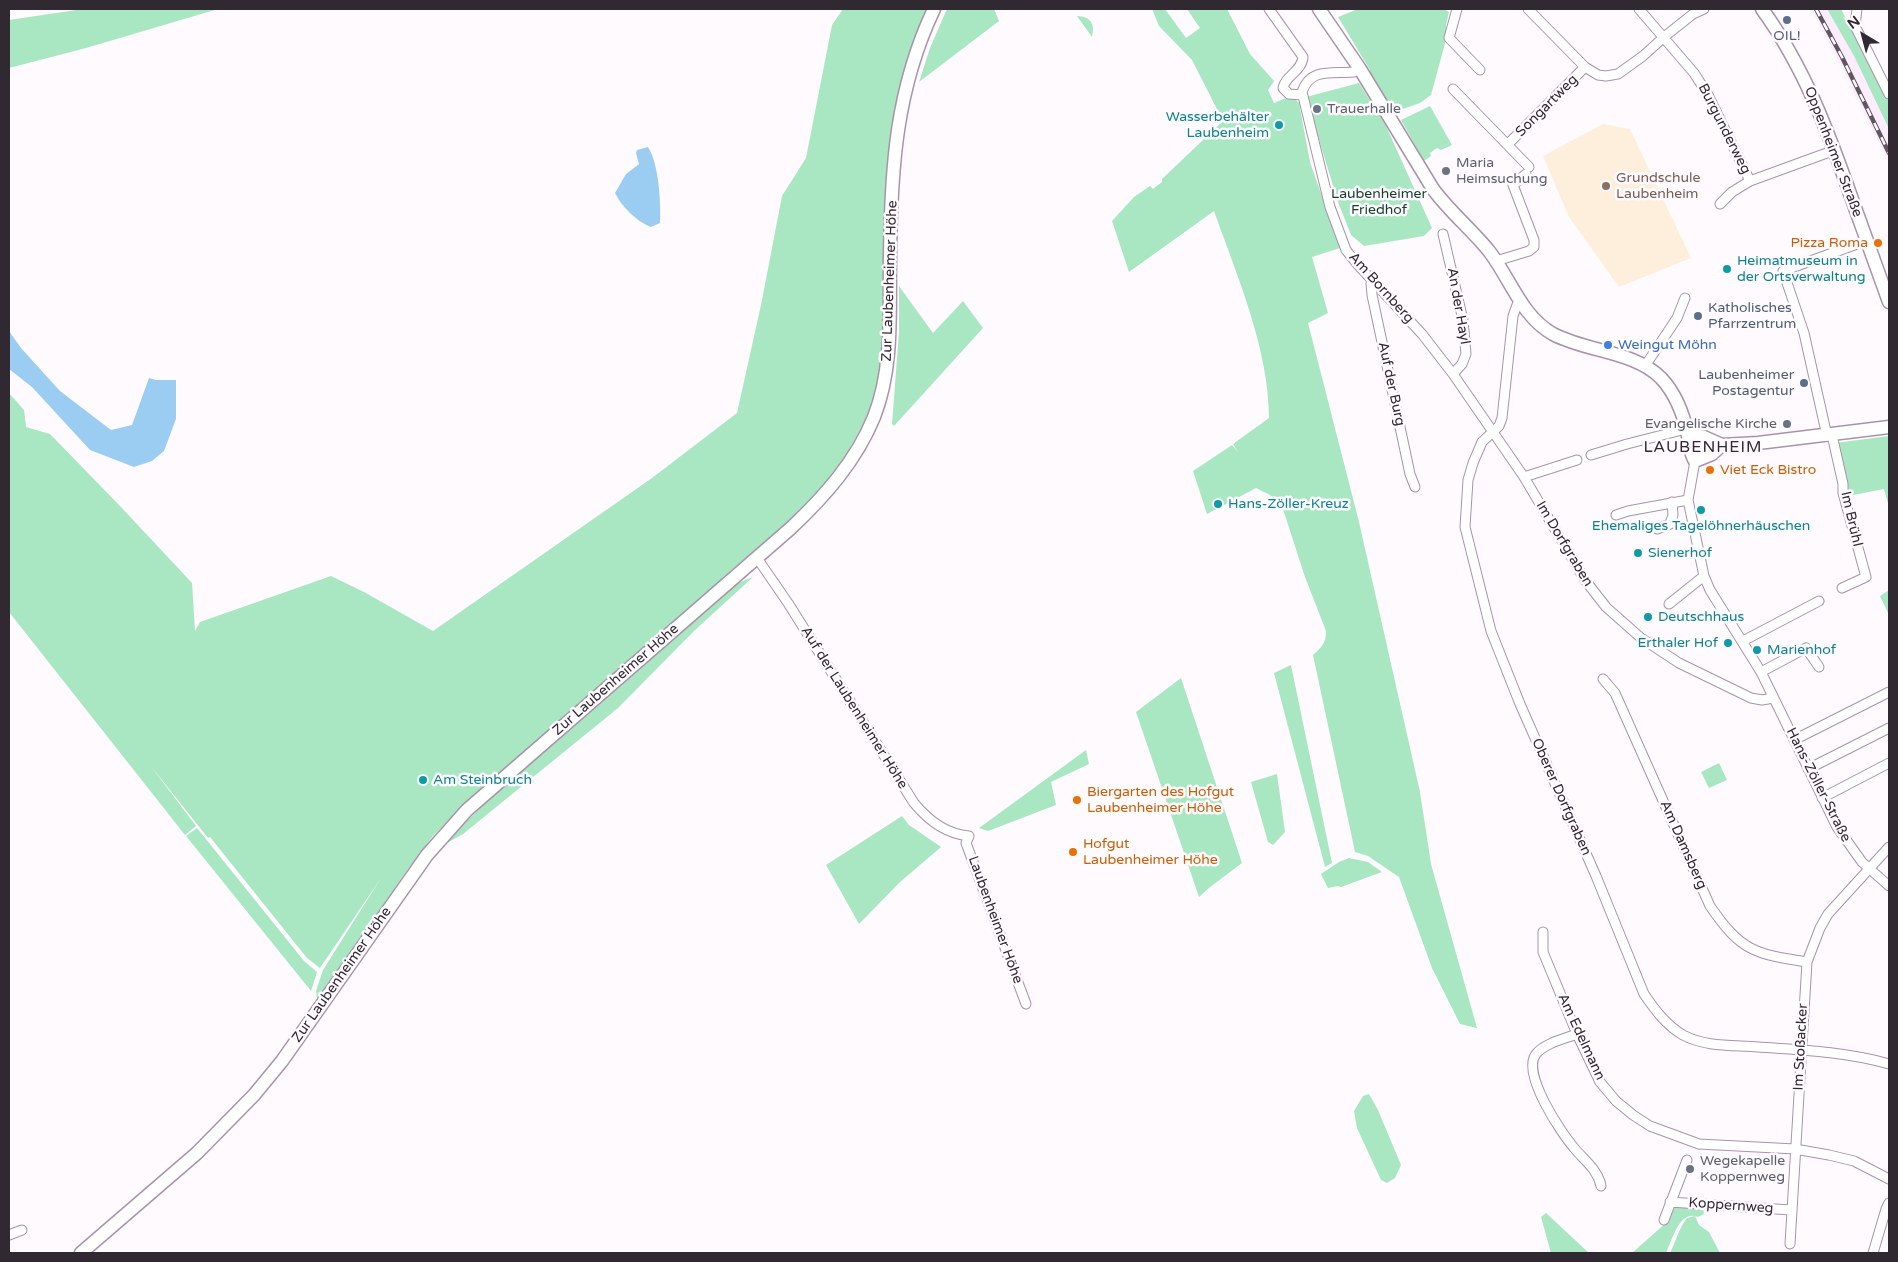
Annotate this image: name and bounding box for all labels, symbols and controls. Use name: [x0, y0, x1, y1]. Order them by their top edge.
north arrow: [1838, 10, 1888, 60]
text: N: [1844, 12, 1863, 33]
marker: OIL!: [1781, 14, 1793, 26]
place label: OIL!: [1773, 28, 1801, 44]
street label: Songartweg: [1513, 72, 1581, 140]
street label: Burgunderweg: [1694, 81, 1754, 177]
street label: Oppenheimer Straße: [1800, 84, 1866, 220]
place label: Trauerhalle: [1327, 101, 1401, 117]
marker: Trauerhalle: [1311, 103, 1323, 115]
place label: Wasserbehälter Laubenheim: [1166, 109, 1269, 142]
marker: Wasserbehälter Laubenheim: [1273, 119, 1285, 131]
place label: Maria Heimsuchung: [1456, 155, 1548, 188]
marker: Maria Heimsuchung: [1440, 165, 1452, 177]
place label: Grundschule Laubenheim: [1616, 170, 1700, 202]
marker: Grundschule Laubenheim: [1600, 180, 1612, 192]
park label: Laubenheimer Friedhof: [1331, 186, 1427, 218]
street label: Zur Laubenheimer Höhe: [879, 200, 901, 362]
place label: Pizza Roma: [1791, 235, 1868, 251]
marker: Pizza Roma: [1872, 237, 1884, 249]
street label: Am Bornberg: [1345, 249, 1417, 327]
place label: Heimatmuseum in der Ortsverwaltung: [1737, 253, 1866, 286]
marker: Heimatmuseum in der Ortsverwaltung: [1721, 263, 1733, 275]
street label: An der Hayl: [1443, 266, 1473, 346]
place label: Katholisches Pfarrzentrum: [1708, 300, 1796, 332]
marker: Katholisches Pfarrzentrum: [1692, 310, 1704, 322]
place label: Weingut Möhn: [1618, 337, 1717, 353]
marker: Weingut Möhn: [1602, 339, 1614, 351]
street label: Auf der Burg: [1374, 340, 1408, 428]
place label: Laubenheimer Postagentur: [1698, 367, 1794, 400]
marker: Laubenheimer Postagentur: [1798, 377, 1810, 389]
place label: Evangelische Kirche: [1645, 416, 1777, 432]
marker: Evangelische Kirche: [1781, 418, 1793, 430]
district label: LAUBENHEIM: [1642, 438, 1764, 458]
place label: Viet Eck Bistro: [1720, 462, 1816, 478]
marker: Viet Eck Bistro: [1704, 464, 1716, 476]
street label: Im Brühl: [1837, 490, 1865, 548]
place label: Hans-Zöller-Kreuz: [1228, 496, 1349, 512]
marker: Hans-Zöller-Kreuz: [1212, 498, 1224, 510]
street label: Im Dorfgraben: [1532, 498, 1596, 590]
marker: Ehemaliges Tagelöhnerhäuschen: [1695, 504, 1707, 516]
place label: Ehemaliges Tagelöhnerhäuschen: [1592, 518, 1810, 534]
place label: Sienerhof: [1648, 545, 1712, 561]
marker: Sienerhof: [1632, 547, 1644, 559]
place label: Deutschhaus: [1658, 609, 1744, 625]
marker: Deutschhaus: [1642, 611, 1654, 623]
street label: Zur Laubenheimer Höhe: [550, 621, 682, 739]
street label: Auf der Laubenheimer Höhe: [797, 624, 911, 792]
place label: Erthaler Hof: [1637, 635, 1718, 651]
marker: Erthaler Hof: [1722, 637, 1734, 649]
place label: Marienhof: [1767, 642, 1836, 658]
marker: Marienhof: [1751, 644, 1763, 656]
street label: Hans-Zöller-Straße: [1782, 725, 1854, 845]
street label: Oberer Dorfgraben: [1528, 736, 1594, 858]
place label: Am Steinbruch: [433, 772, 532, 788]
marker: Am Steinbruch: [417, 774, 429, 786]
place label: Biergarten des Hofgut Laubenheimer Höhe: [1087, 784, 1234, 816]
marker: Biergarten des Hofgut Laubenheimer Höhe: [1071, 794, 1083, 806]
street label: Am Damsberg: [1656, 798, 1710, 892]
place label: Hofgut Laubenheimer Höhe: [1083, 836, 1218, 869]
marker: Hofgut Laubenheimer Höhe: [1067, 846, 1079, 858]
street label: Laubenheimer Höhe: [964, 854, 1026, 986]
street label: Zur Laubenheimer Höhe: [289, 904, 395, 1046]
street label: Am Edelmann: [1554, 991, 1608, 1083]
street label: Im Stoßacker: [1790, 1003, 1812, 1091]
place label: Wegekapelle Koppernweg: [1700, 1153, 1785, 1186]
marker: Wegekapelle Koppernweg: [1684, 1163, 1696, 1175]
street label: Koppernweg: [1688, 1195, 1774, 1217]

